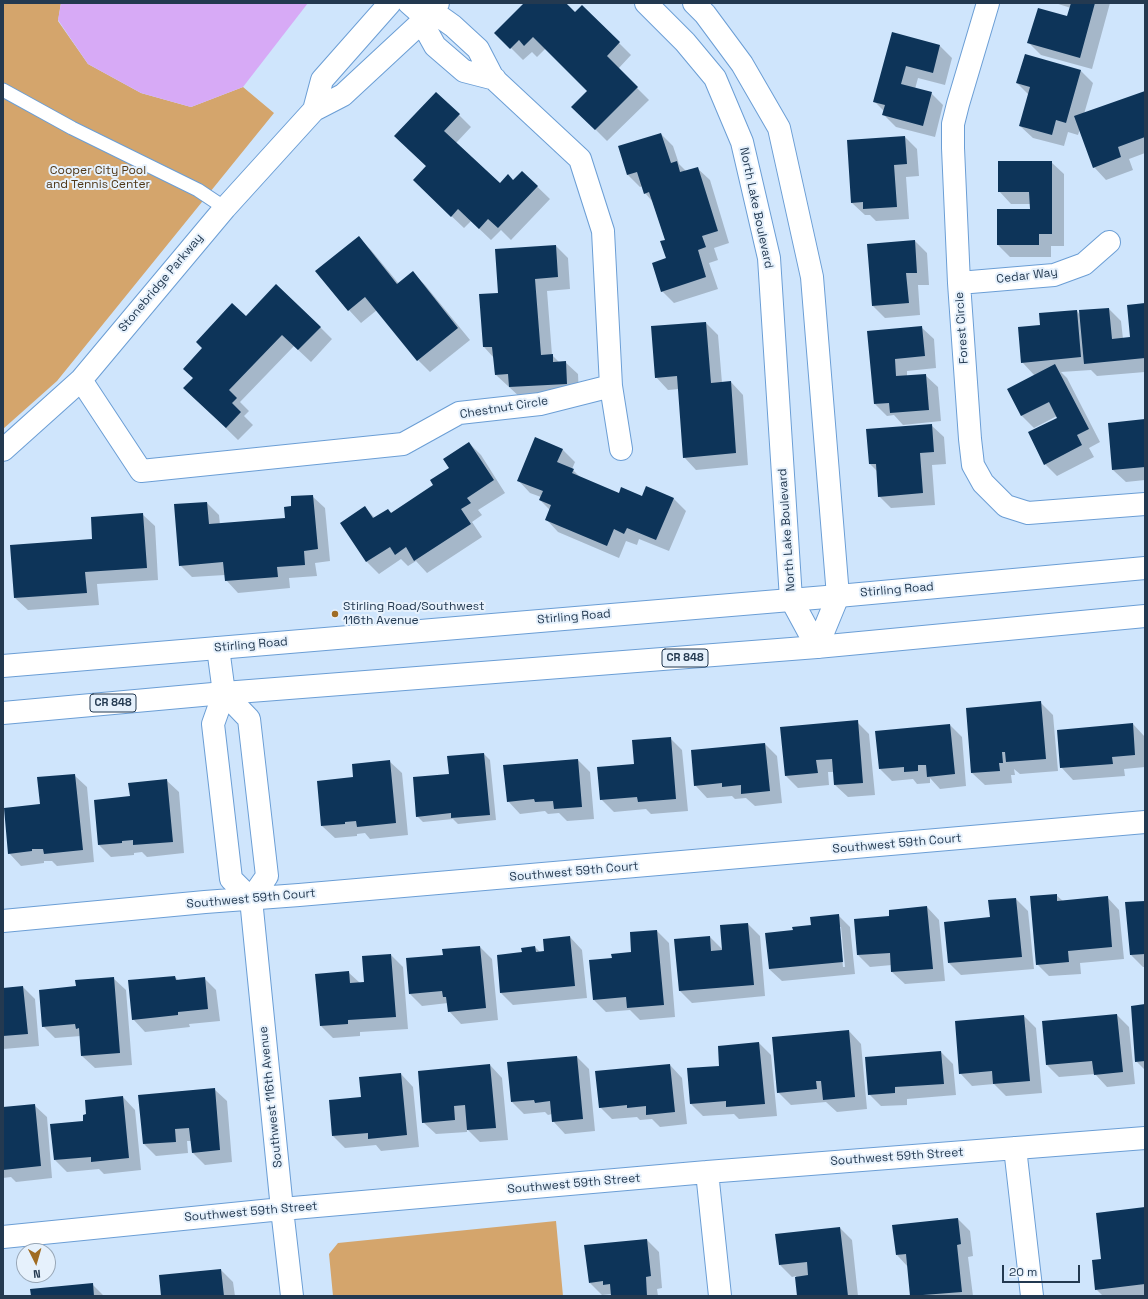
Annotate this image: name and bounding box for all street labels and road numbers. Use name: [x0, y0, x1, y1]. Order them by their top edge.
street label: North Lake Boulevard: [736, 146, 776, 270]
street label: Stonebridge Parkway: [116, 231, 206, 335]
street label: Cedar Way: [996, 265, 1058, 287]
street label: Forest Circle: [952, 291, 972, 365]
street label: Chestnut Circle: [459, 394, 549, 422]
street label: North Lake Boulevard: [776, 468, 798, 592]
street label: Stirling Road: [860, 580, 934, 600]
street label: Stirling Road: [537, 607, 611, 627]
street label: Stirling Road: [214, 635, 288, 655]
road number: CR 848: [662, 649, 708, 667]
road number: CR 848: [90, 694, 136, 712]
street label: Southwest 59th Court: [832, 831, 962, 857]
street label: Southwest 59th Court: [509, 859, 639, 885]
street label: Southwest 59th Court: [186, 886, 316, 912]
street label: Southwest 116th Avenue: [256, 1026, 286, 1168]
street label: Southwest 59th Street: [830, 1145, 964, 1169]
street label: Southwest 59th Street: [507, 1171, 641, 1197]
street label: Southwest 59th Street: [184, 1199, 318, 1225]

